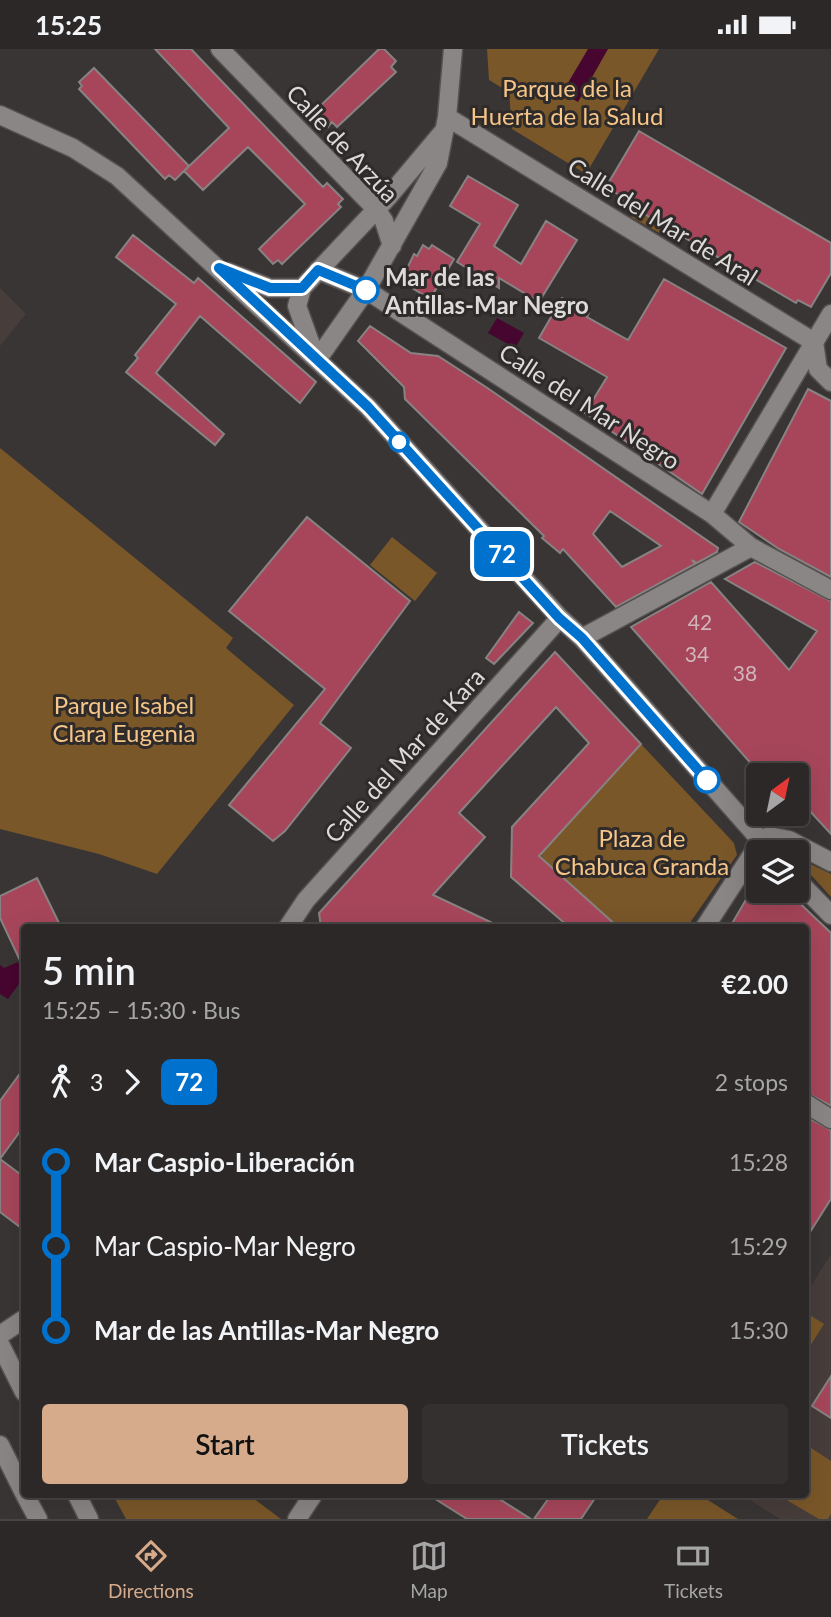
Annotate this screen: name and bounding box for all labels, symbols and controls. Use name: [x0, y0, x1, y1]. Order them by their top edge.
text: 15:25: [35, 9, 102, 41]
park label: Parque de la Huerta de la Salud: [471, 73, 663, 130]
street label: Calle de Arzúa: [281, 78, 405, 208]
street label: Calle del Mar de Aral: [563, 151, 763, 291]
place label: Mar de las Antillas-Mar Negro: [384, 262, 589, 319]
marker: Mar de las Antillas-Mar Negro: [353, 277, 379, 303]
street label: Calle del Mar Negro: [494, 337, 686, 475]
unlabelled marker: [389, 432, 409, 452]
line badge: 72: [470, 531, 534, 577]
text: 72: [488, 539, 516, 568]
house number: 42: [688, 609, 712, 634]
house number: 34: [685, 641, 709, 666]
house number: 38: [733, 660, 757, 685]
street label: Calle del Mar de Kara: [318, 662, 490, 848]
park label: Parque Isabel Clara Eugenia: [52, 690, 196, 747]
north arrow: [746, 763, 808, 826]
map controls: [746, 763, 809, 903]
unlabelled marker: [694, 767, 720, 793]
park label: Plaza de Chabuca Granda: [555, 823, 729, 880]
button: layers: [746, 840, 809, 903]
text: 5 min: [42, 947, 136, 993]
text: €2.00: [722, 968, 788, 1000]
text: 15:25 – 15:30 · Bus: [42, 996, 241, 1024]
icon: walk: [42, 1063, 80, 1101]
icon: forward: [113, 1063, 151, 1101]
text: 72: [175, 1067, 203, 1096]
text: 3: [90, 1068, 103, 1096]
text: 2 stops: [715, 1068, 788, 1096]
text: Mar Caspio-Liberación: [94, 1146, 355, 1178]
text: 15:28: [729, 1148, 788, 1176]
text: Mar Caspio-Mar Negro: [94, 1230, 356, 1262]
text: 15:29: [729, 1232, 788, 1260]
text: Mar de las Antillas-Mar Negro: [94, 1314, 439, 1346]
text: 15:30: [729, 1316, 788, 1344]
button: Start: [42, 1404, 408, 1484]
button: Tickets: [422, 1404, 788, 1484]
tab: Directions: [108, 1537, 194, 1602]
tab: Map: [410, 1537, 448, 1602]
tab: Tickets: [664, 1537, 723, 1602]

